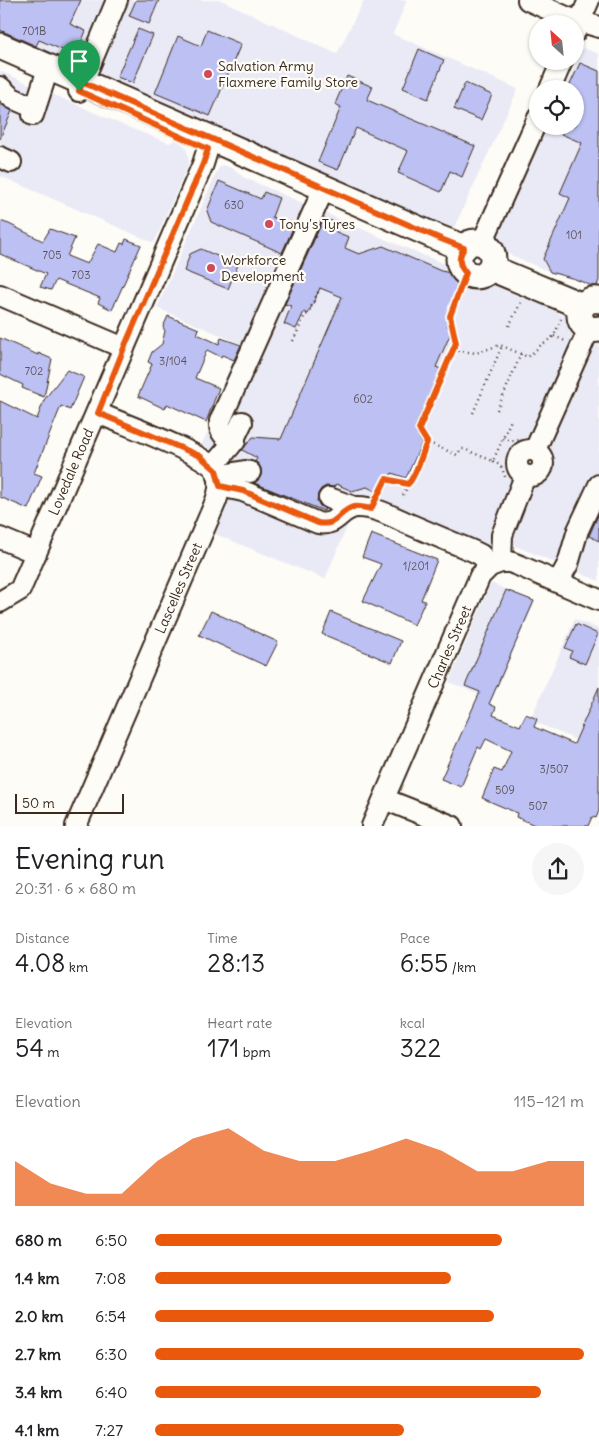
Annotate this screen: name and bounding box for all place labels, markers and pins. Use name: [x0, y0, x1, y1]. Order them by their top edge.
pin: [58, 40, 100, 91]
place label: Salvation Army Flaxmere Family Store: [218, 57, 358, 91]
marker: Salvation Army Flaxmere Family Store: [202, 68, 214, 80]
place label: Tony's Tyres: [279, 215, 355, 233]
marker: Tony's Tyres: [263, 218, 275, 230]
place label: Workforce Development: [221, 251, 305, 285]
marker: Workforce Development: [205, 262, 217, 274]

